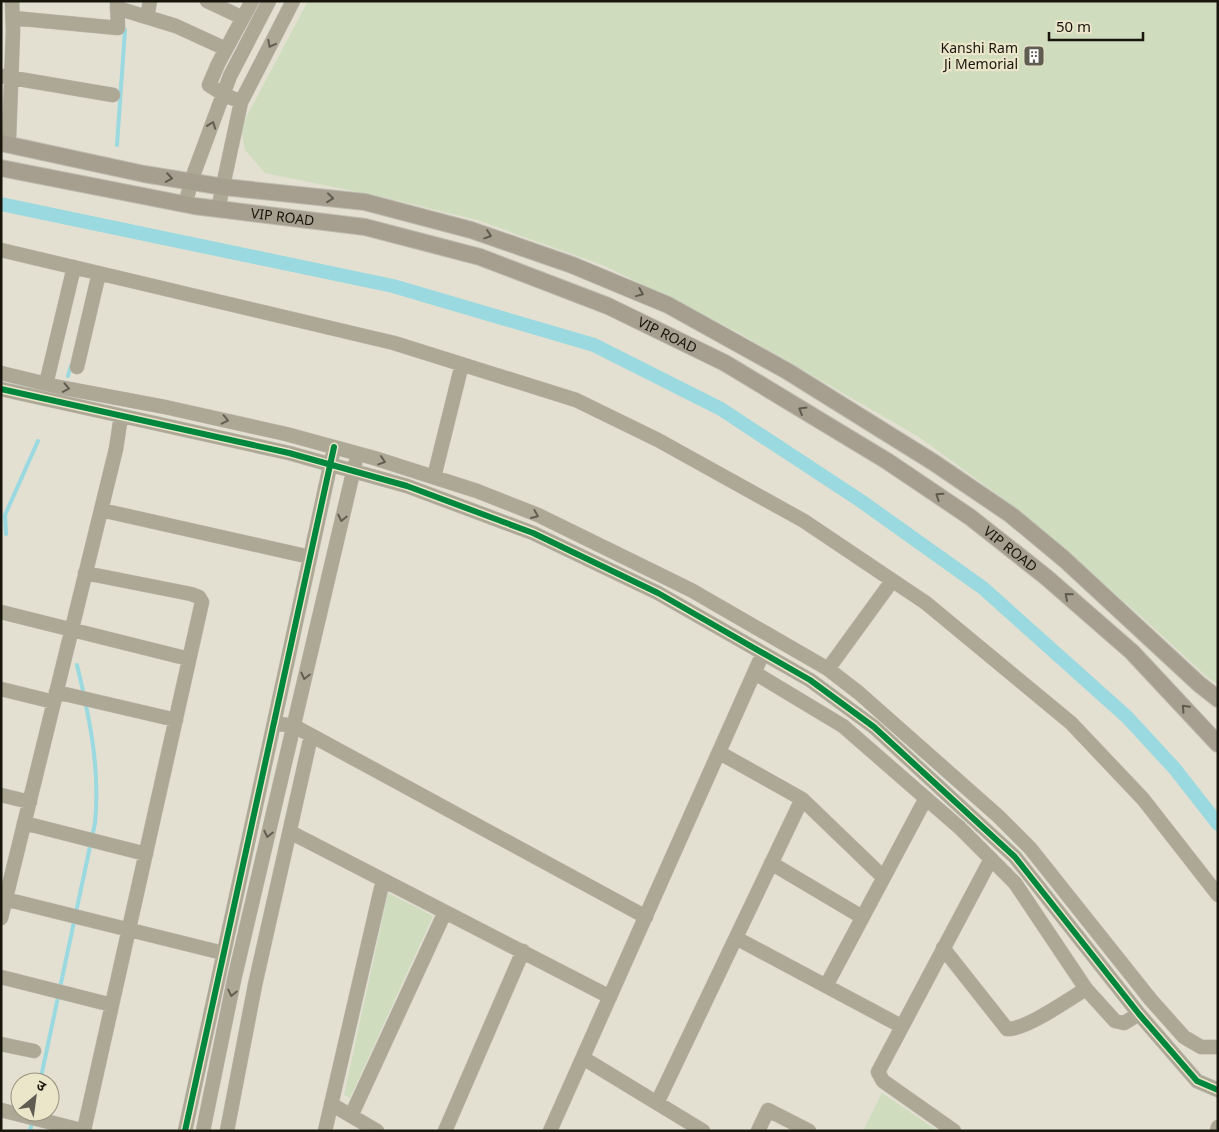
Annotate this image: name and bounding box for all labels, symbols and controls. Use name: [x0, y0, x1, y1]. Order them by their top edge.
scale bar: [1049, 10, 1143, 42]
text: 50 m: [1056, 16, 1091, 36]
place label: Kanshi Ram Ji Memorial: [941, 38, 1018, 73]
one-way arrow: [267, 39, 277, 48]
building icon: Kanshi Ram Ji Memorial: [1022, 44, 1046, 68]
one-way arrow: [206, 121, 216, 129]
one-way arrow: [164, 173, 173, 183]
one-way arrow: [326, 192, 334, 203]
street label: VIP ROAD: [250, 203, 316, 230]
one-way arrow: [483, 230, 491, 240]
one-way arrow: [635, 286, 644, 297]
street label: VIP ROAD: [635, 312, 701, 357]
one-way arrow: [61, 382, 70, 393]
one-way arrow: [798, 406, 807, 416]
one-way arrow: [220, 414, 229, 425]
one-way arrow: [378, 455, 386, 465]
one-way arrow: [936, 493, 945, 502]
one-way arrow: [530, 508, 539, 519]
one-way arrow: [337, 513, 348, 522]
street label: VIP ROAD: [980, 521, 1042, 576]
one-way arrow: [1064, 592, 1073, 601]
one-way arrow: [300, 672, 311, 681]
one-way arrow: [1182, 704, 1191, 713]
one-way arrow: [263, 830, 274, 839]
one-way arrow: [227, 988, 238, 997]
north arrow: [10, 1072, 60, 1122]
text: उ: [33, 1075, 50, 1096]

